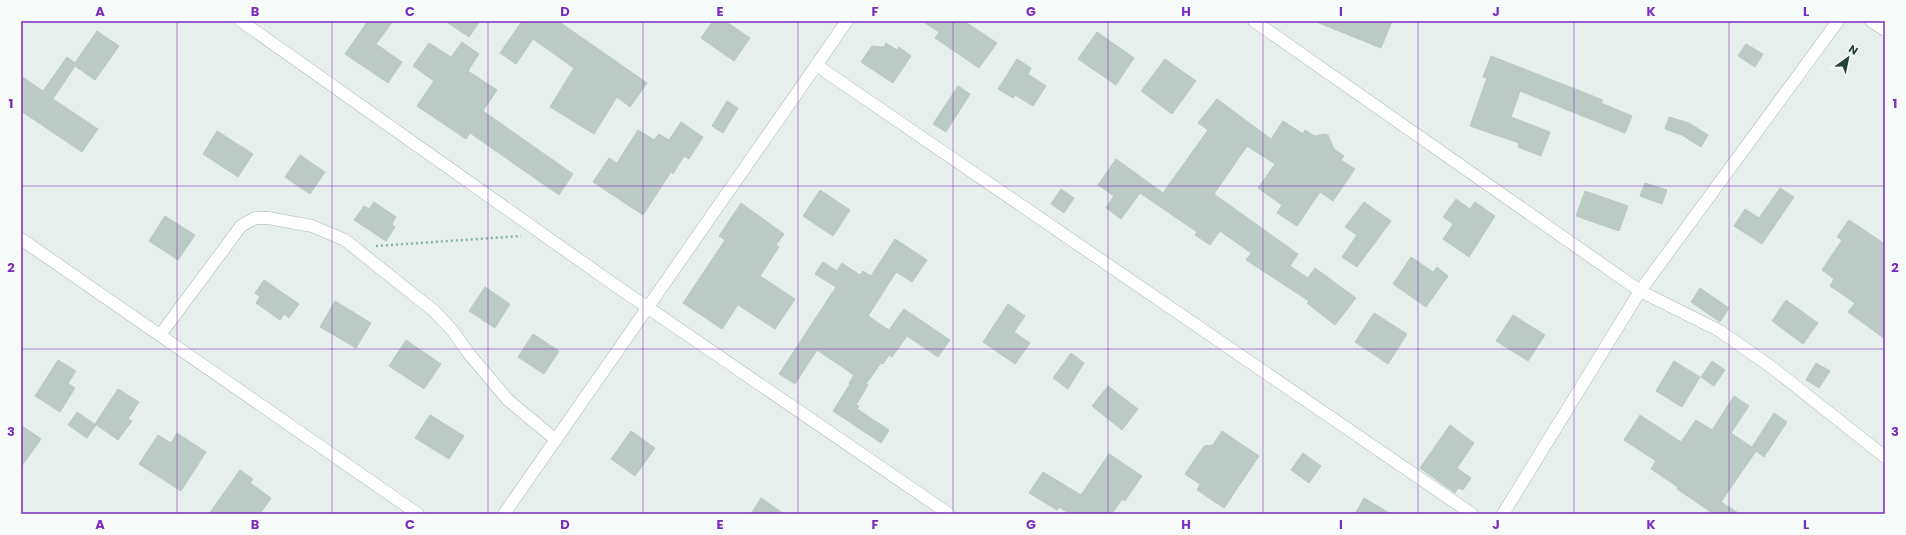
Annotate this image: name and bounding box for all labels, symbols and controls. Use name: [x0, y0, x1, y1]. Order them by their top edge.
text: A: [95, 2, 105, 21]
text: B: [251, 2, 260, 21]
text: C: [405, 2, 415, 21]
text: D: [560, 2, 570, 21]
text: E: [716, 2, 724, 21]
text: F: [871, 2, 879, 21]
text: G: [1026, 2, 1036, 21]
text: H: [1181, 2, 1191, 21]
text: I: [1339, 2, 1343, 21]
text: J: [1492, 2, 1500, 21]
text: K: [1646, 2, 1656, 21]
text: L: [1803, 2, 1809, 21]
north arrow: [1828, 38, 1868, 78]
text: N: [1846, 41, 1861, 59]
text: 1: [9, 94, 13, 113]
text: 1: [1893, 94, 1897, 113]
text: 2: [7, 258, 15, 277]
text: 2: [1891, 258, 1899, 277]
text: 3: [7, 422, 15, 441]
text: 3: [1891, 422, 1899, 441]
text: A: [95, 515, 105, 534]
text: B: [251, 515, 260, 534]
text: C: [405, 515, 415, 534]
text: D: [560, 515, 570, 534]
text: E: [716, 515, 724, 534]
text: F: [871, 515, 879, 534]
text: G: [1026, 515, 1036, 534]
text: H: [1181, 515, 1191, 534]
text: I: [1339, 515, 1343, 534]
text: J: [1492, 515, 1500, 534]
text: K: [1646, 515, 1656, 534]
text: L: [1803, 515, 1809, 534]

